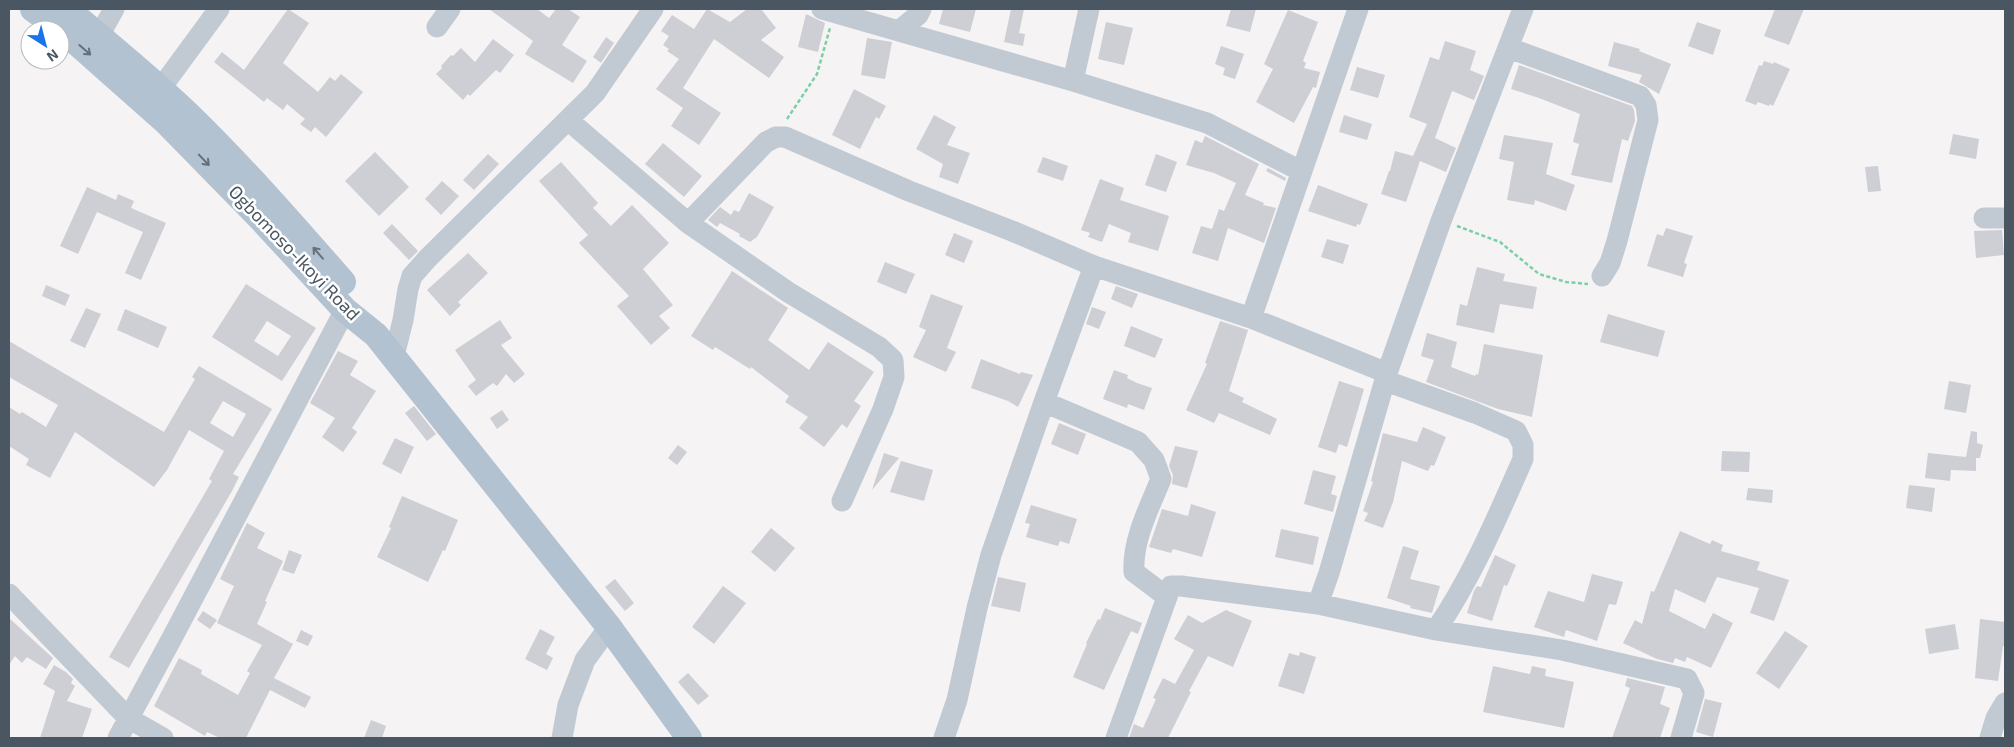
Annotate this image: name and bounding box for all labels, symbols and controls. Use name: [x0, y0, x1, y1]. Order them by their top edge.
north arrow: [20, 20, 70, 70]
one-way arrow: [78, 44, 91, 55]
text: N: [44, 46, 62, 66]
one-way arrow: [198, 154, 210, 166]
street label: Ogbomoso-Ikoyi Road: [225, 180, 365, 324]
one-way arrow: [312, 247, 324, 260]

